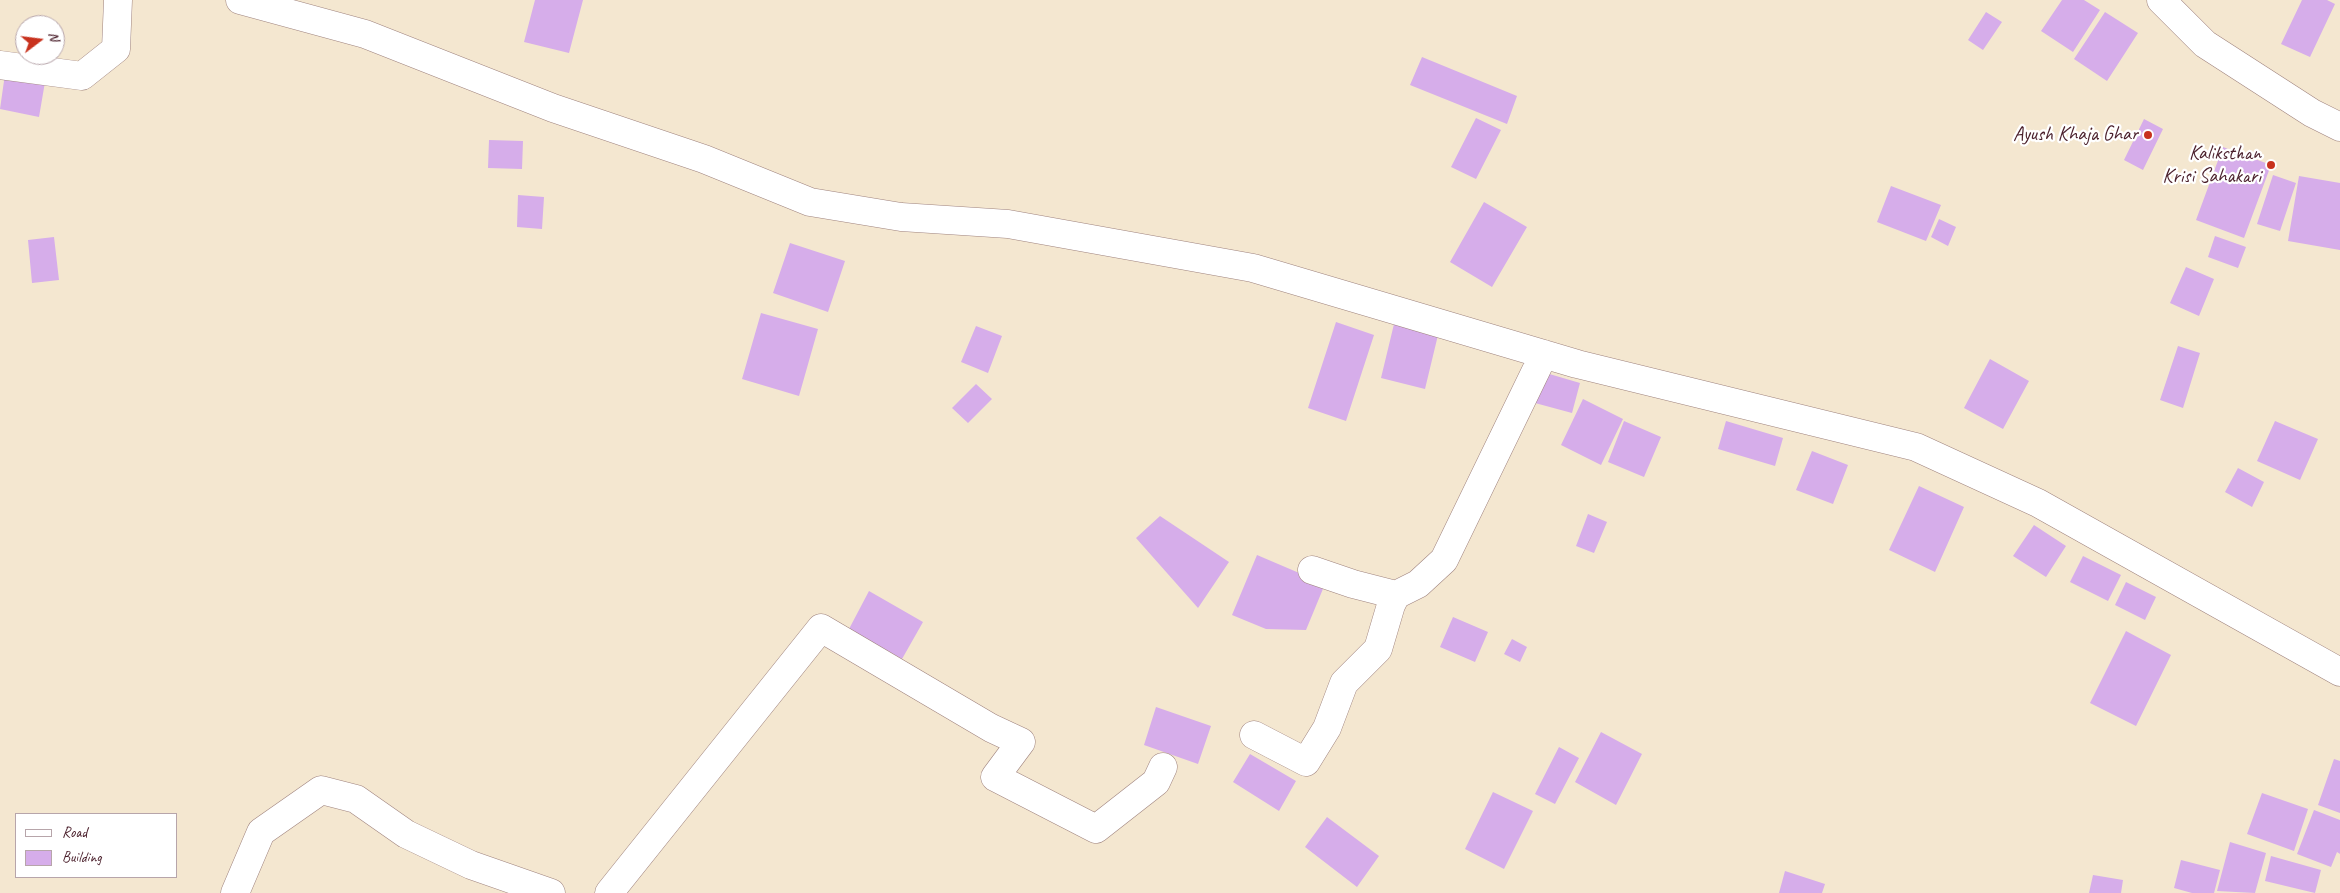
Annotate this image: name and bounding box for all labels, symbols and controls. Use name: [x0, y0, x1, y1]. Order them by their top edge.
north arrow: [15, 15, 65, 65]
text: N: [45, 30, 63, 43]
place label: Ayush Khaja Ghar: [2013, 123, 2138, 147]
marker: Ayush Khaja Ghar: [2142, 129, 2154, 141]
place label: Kaliksthan Krisi Sahakari: [2163, 142, 2261, 189]
marker: Kaliksthan Krisi Sahakari: [2265, 159, 2277, 171]
legend: [15, 813, 178, 878]
text: Road: [62, 823, 87, 842]
text: Building: [62, 848, 101, 867]

